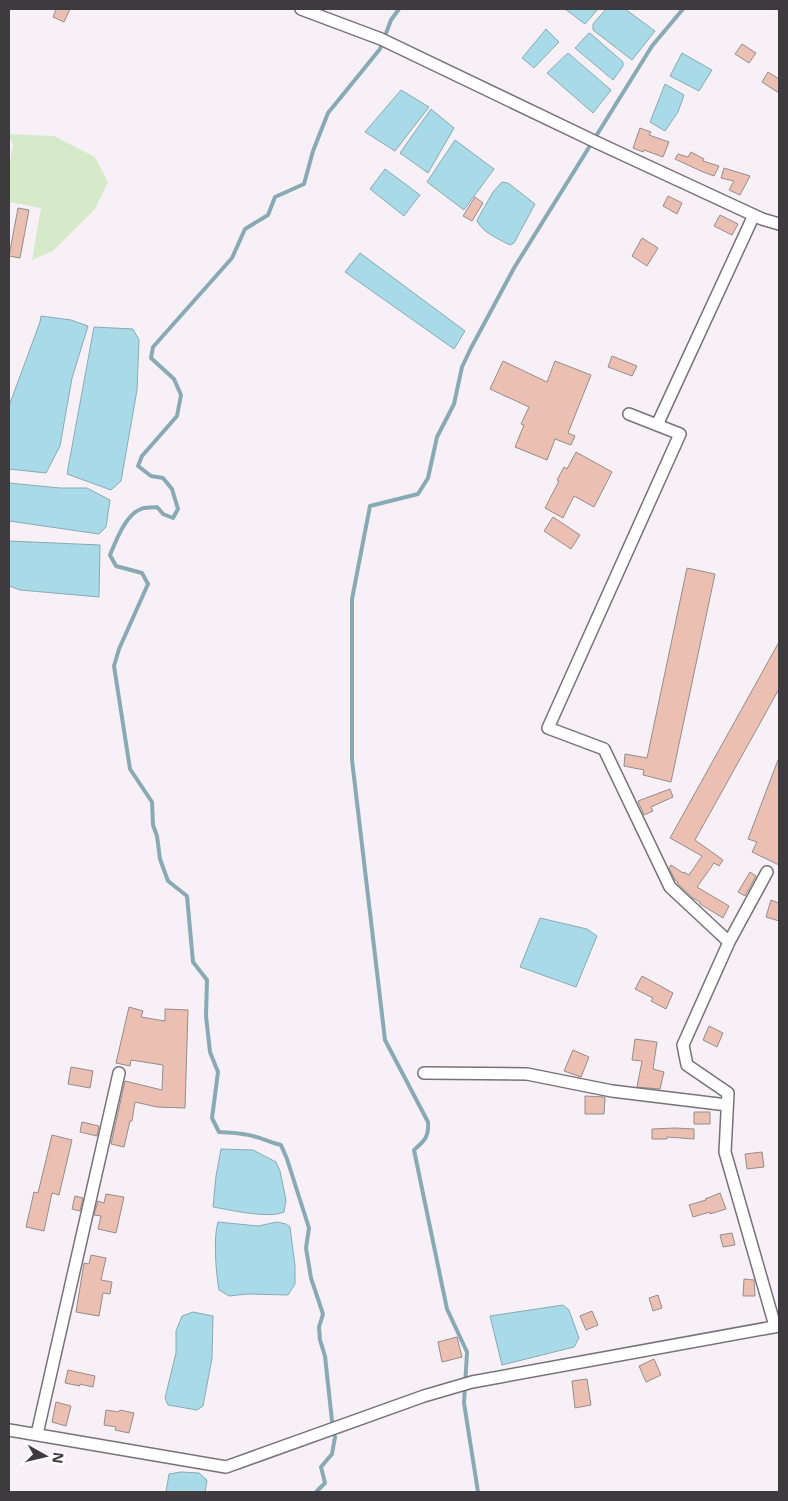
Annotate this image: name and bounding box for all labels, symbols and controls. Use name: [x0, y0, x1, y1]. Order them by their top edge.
north arrow: [20, 1431, 70, 1481]
text: N: [48, 1451, 69, 1465]

